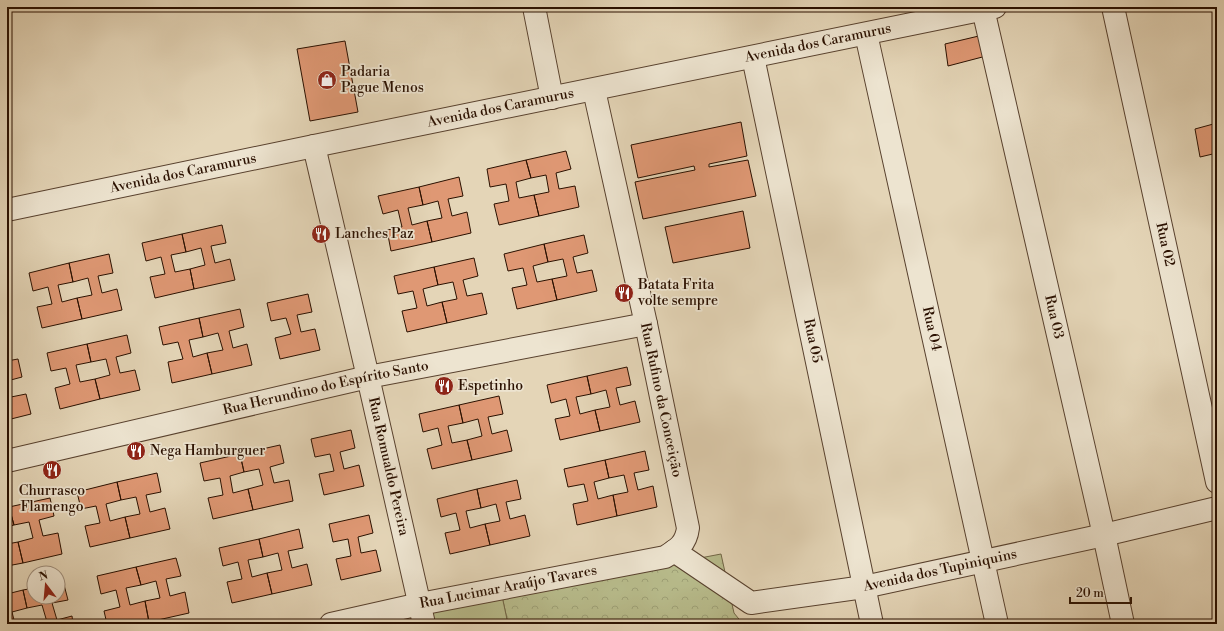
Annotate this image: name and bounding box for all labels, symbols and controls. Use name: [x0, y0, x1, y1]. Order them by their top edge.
street label: Avenida dos Caramurus: [742, 19, 893, 67]
place label: Padaria Pague Menos: [341, 63, 424, 97]
shop icon: Padaria Pague Menos: [316, 69, 338, 91]
street label: Avenida dos Caramurus: [425, 84, 575, 132]
street label: Avenida dos Caramurus: [107, 149, 258, 198]
street label: Rua 02: [1151, 221, 1179, 268]
restaurant icon: Lanches Paz: [310, 223, 332, 245]
place label: Lanches Paz: [335, 225, 414, 243]
place label: Batata Frita volte sempre: [637, 276, 718, 310]
restaurant icon: Batata Frita volte sempre: [613, 282, 635, 304]
street label: Rua 03: [1040, 293, 1068, 341]
street label: Rua 04: [918, 305, 945, 353]
street label: Rua 05: [799, 317, 826, 365]
street label: Rua Rufino da Conceição: [636, 321, 686, 479]
street label: Rua Herundino do Espírito Santo: [221, 357, 430, 419]
restaurant icon: Espetinho: [433, 375, 455, 397]
place label: Espetinho: [458, 377, 523, 395]
street label: Rua Romualdo Pereira: [364, 395, 413, 539]
restaurant icon: Nega Hamburguer: [125, 440, 147, 462]
place label: Nega Hamburguer: [150, 442, 265, 460]
restaurant icon: Churrasco Flamengo: [41, 459, 63, 481]
place label: Churrasco Flamengo: [19, 482, 85, 516]
street label: Avenida dos Tupiniquins: [861, 545, 1019, 596]
street label: Rua Lucimar Araújo Tavares: [418, 561, 598, 613]
north arrow: [26, 565, 66, 605]
text: N: [37, 568, 50, 584]
scale bar: [1070, 579, 1131, 605]
text: 20 m: [1076, 586, 1104, 601]

